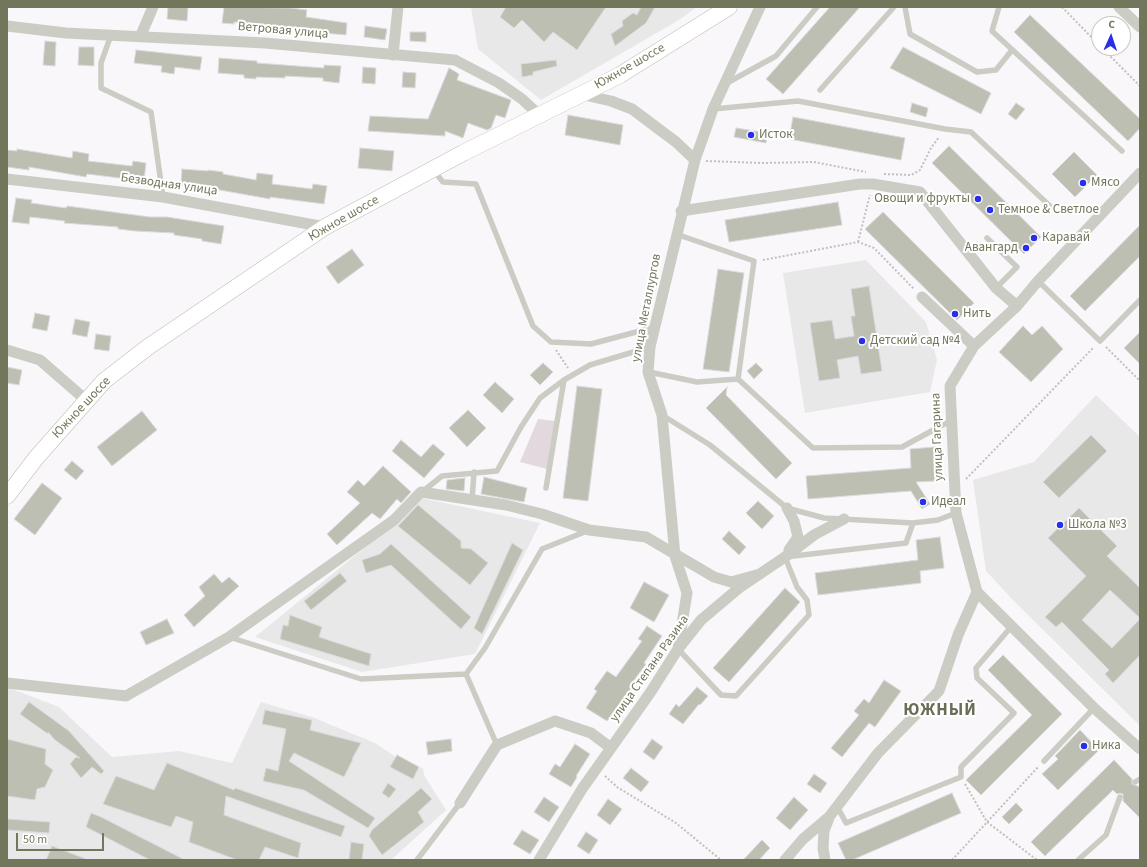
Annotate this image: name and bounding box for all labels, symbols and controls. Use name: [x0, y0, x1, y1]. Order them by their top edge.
north arrow: [1091, 16, 1131, 56]
text: С: [1108, 17, 1115, 32]
street label: Ветровая улица: [237, 19, 329, 43]
street label: Южное шоссе: [592, 41, 668, 93]
place label: Исток: [759, 127, 793, 143]
marker: Исток: [746, 130, 756, 140]
street label: Безводная улица: [120, 170, 218, 200]
place label: Мясо: [1091, 175, 1120, 191]
marker: Мясо: [1078, 178, 1088, 188]
place label: Овощи и фрукты: [874, 191, 970, 207]
street label: Южное шоссе: [306, 193, 382, 245]
marker: Овощи и фрукты: [973, 194, 983, 204]
place label: Темное & Светлое: [998, 202, 1099, 218]
marker: Темное & Светлое: [985, 205, 995, 215]
place label: Каравай: [1042, 230, 1090, 246]
marker: Каравай: [1029, 233, 1039, 243]
place label: Авангард: [965, 240, 1018, 256]
marker: Авангард: [1021, 243, 1031, 253]
street label: улица Металлургов: [629, 252, 665, 364]
place label: Нить: [963, 306, 991, 322]
marker: Нить: [950, 309, 960, 319]
place label: Детский сад №4: [870, 333, 960, 349]
marker: Детский сад №4: [857, 336, 867, 346]
street label: Южное шоссе: [49, 374, 115, 442]
street label: улица Гагарина: [929, 393, 947, 481]
place label: Идеал: [931, 494, 966, 510]
marker: Идеал: [918, 497, 928, 507]
place label: Школа №3: [1068, 517, 1127, 533]
marker: Школа №3: [1055, 520, 1065, 530]
street label: улица Степана Разина: [607, 613, 693, 725]
district label: ЮЖНЫЙ: [903, 701, 977, 721]
place label: Ника: [1092, 738, 1121, 754]
marker: Ника: [1079, 741, 1089, 751]
scale bar: [18, 825, 106, 851]
text: 50 m: [23, 831, 47, 848]

